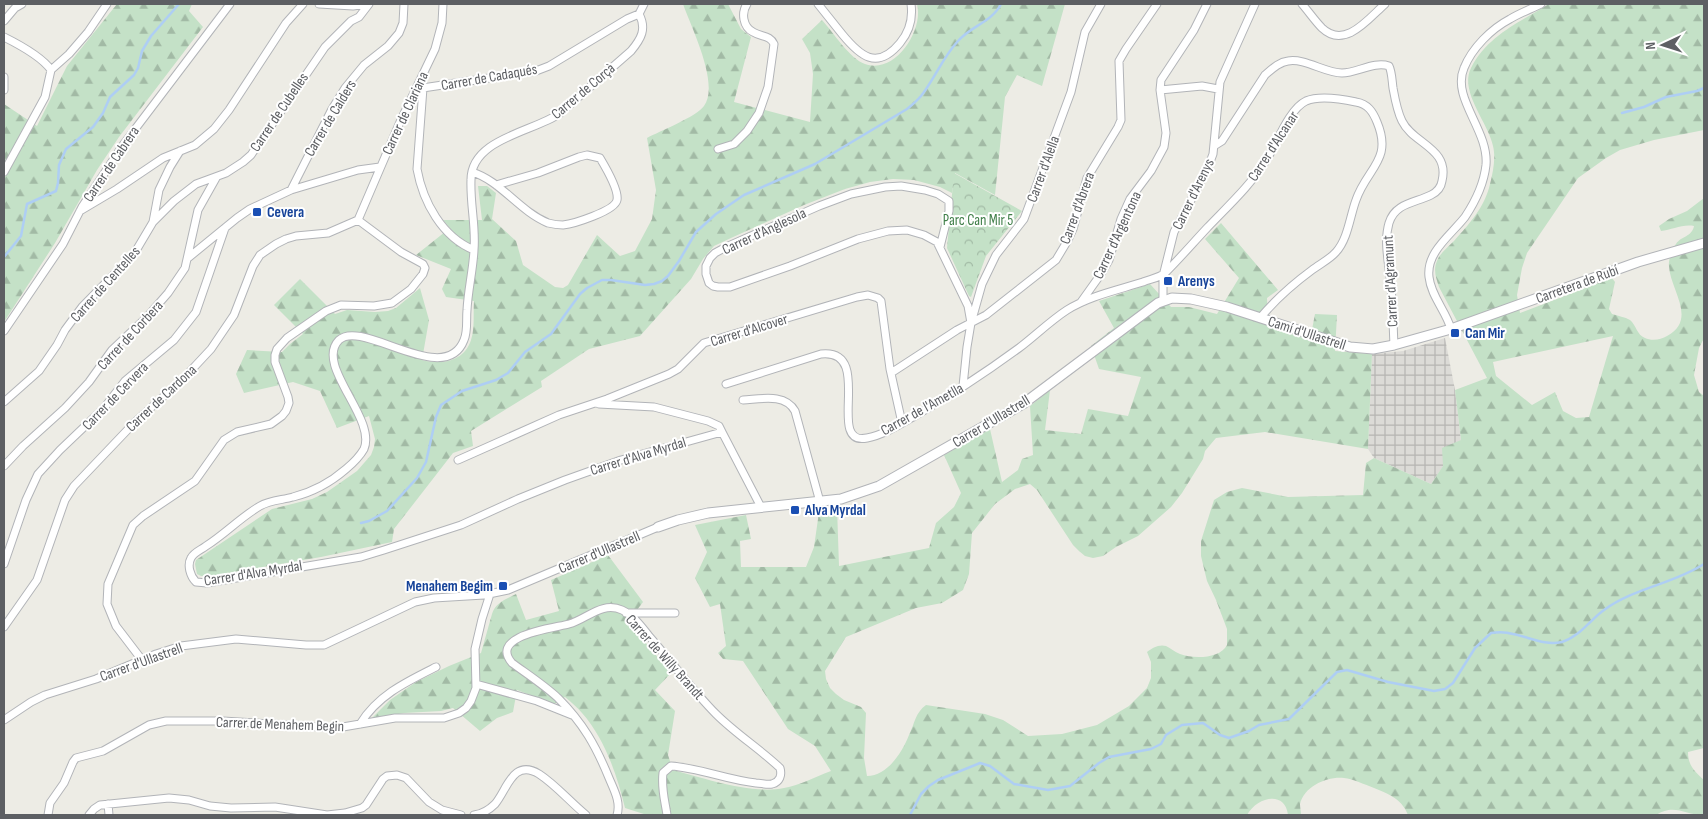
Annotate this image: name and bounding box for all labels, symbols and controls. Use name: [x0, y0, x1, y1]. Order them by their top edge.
north arrow: [1638, 20, 1688, 70]
text: N: [1642, 42, 1659, 50]
street label: Carrer de Corçà: [548, 59, 619, 124]
street label: Carrer de Cadaqués: [440, 60, 539, 95]
street label: Carrer de Clariana: [378, 68, 433, 158]
street label: Carrer de Cubelles: [246, 69, 313, 155]
street label: Carrer de Calders: [300, 77, 361, 160]
street label: Carrer d'Alcanar: [1244, 107, 1304, 185]
street label: Carrer de Cabrera: [79, 123, 144, 206]
street label: Carrer d'Alella: [1023, 133, 1064, 205]
street label: Carrer d'Arenys: [1168, 156, 1219, 233]
street label: Carrer d'Abrera: [1056, 169, 1099, 247]
street label: Carrer d'Argentona: [1089, 188, 1146, 282]
place label: Cevera: [267, 203, 304, 222]
street label: Carrer d'Anglesola: [719, 204, 809, 259]
marker: Cevera: [251, 206, 263, 218]
park label: Parc Can Mir 5: [943, 211, 1013, 230]
street label: Carrer d'Agramunt: [1379, 234, 1402, 327]
street label: Carrer de Centelles: [66, 242, 144, 326]
street label: Carretera de Rubí: [1533, 261, 1621, 308]
place label: Arenys: [1177, 272, 1215, 291]
marker: Arenys: [1162, 275, 1174, 287]
street label: Carrer de Corbera: [93, 296, 168, 374]
street label: Carrer d'Alcover: [708, 310, 791, 351]
street label: Camí d'Ullastrell: [1266, 312, 1348, 355]
place label: Can Mir: [1465, 324, 1505, 343]
marker: Can Mir: [1449, 327, 1461, 339]
street label: Carrer de Cervera: [78, 358, 153, 434]
street label: Carrer de Cardona: [122, 361, 201, 436]
street label: Carrer de l'Ametlla: [877, 379, 967, 440]
street label: Carrer d'Ullastrell: [949, 391, 1033, 452]
street label: Carrer d'Alva Myrdal: [588, 433, 688, 480]
place label: Alva Myrdal: [804, 501, 866, 520]
marker: Alva Myrdal: [789, 504, 801, 516]
street label: Carrer d'Ullastrell: [555, 527, 643, 578]
street label: Carrer d'Alva Myrdal: [203, 556, 304, 591]
place label: Menahem Begim: [406, 577, 493, 596]
marker: Menahem Begim: [497, 580, 509, 592]
street label: Carrer de Willy Brandt: [621, 611, 708, 704]
street label: Carrer d'Ullastrell: [97, 639, 185, 686]
street label: Carrer de Menahem Begin: [216, 713, 344, 736]

